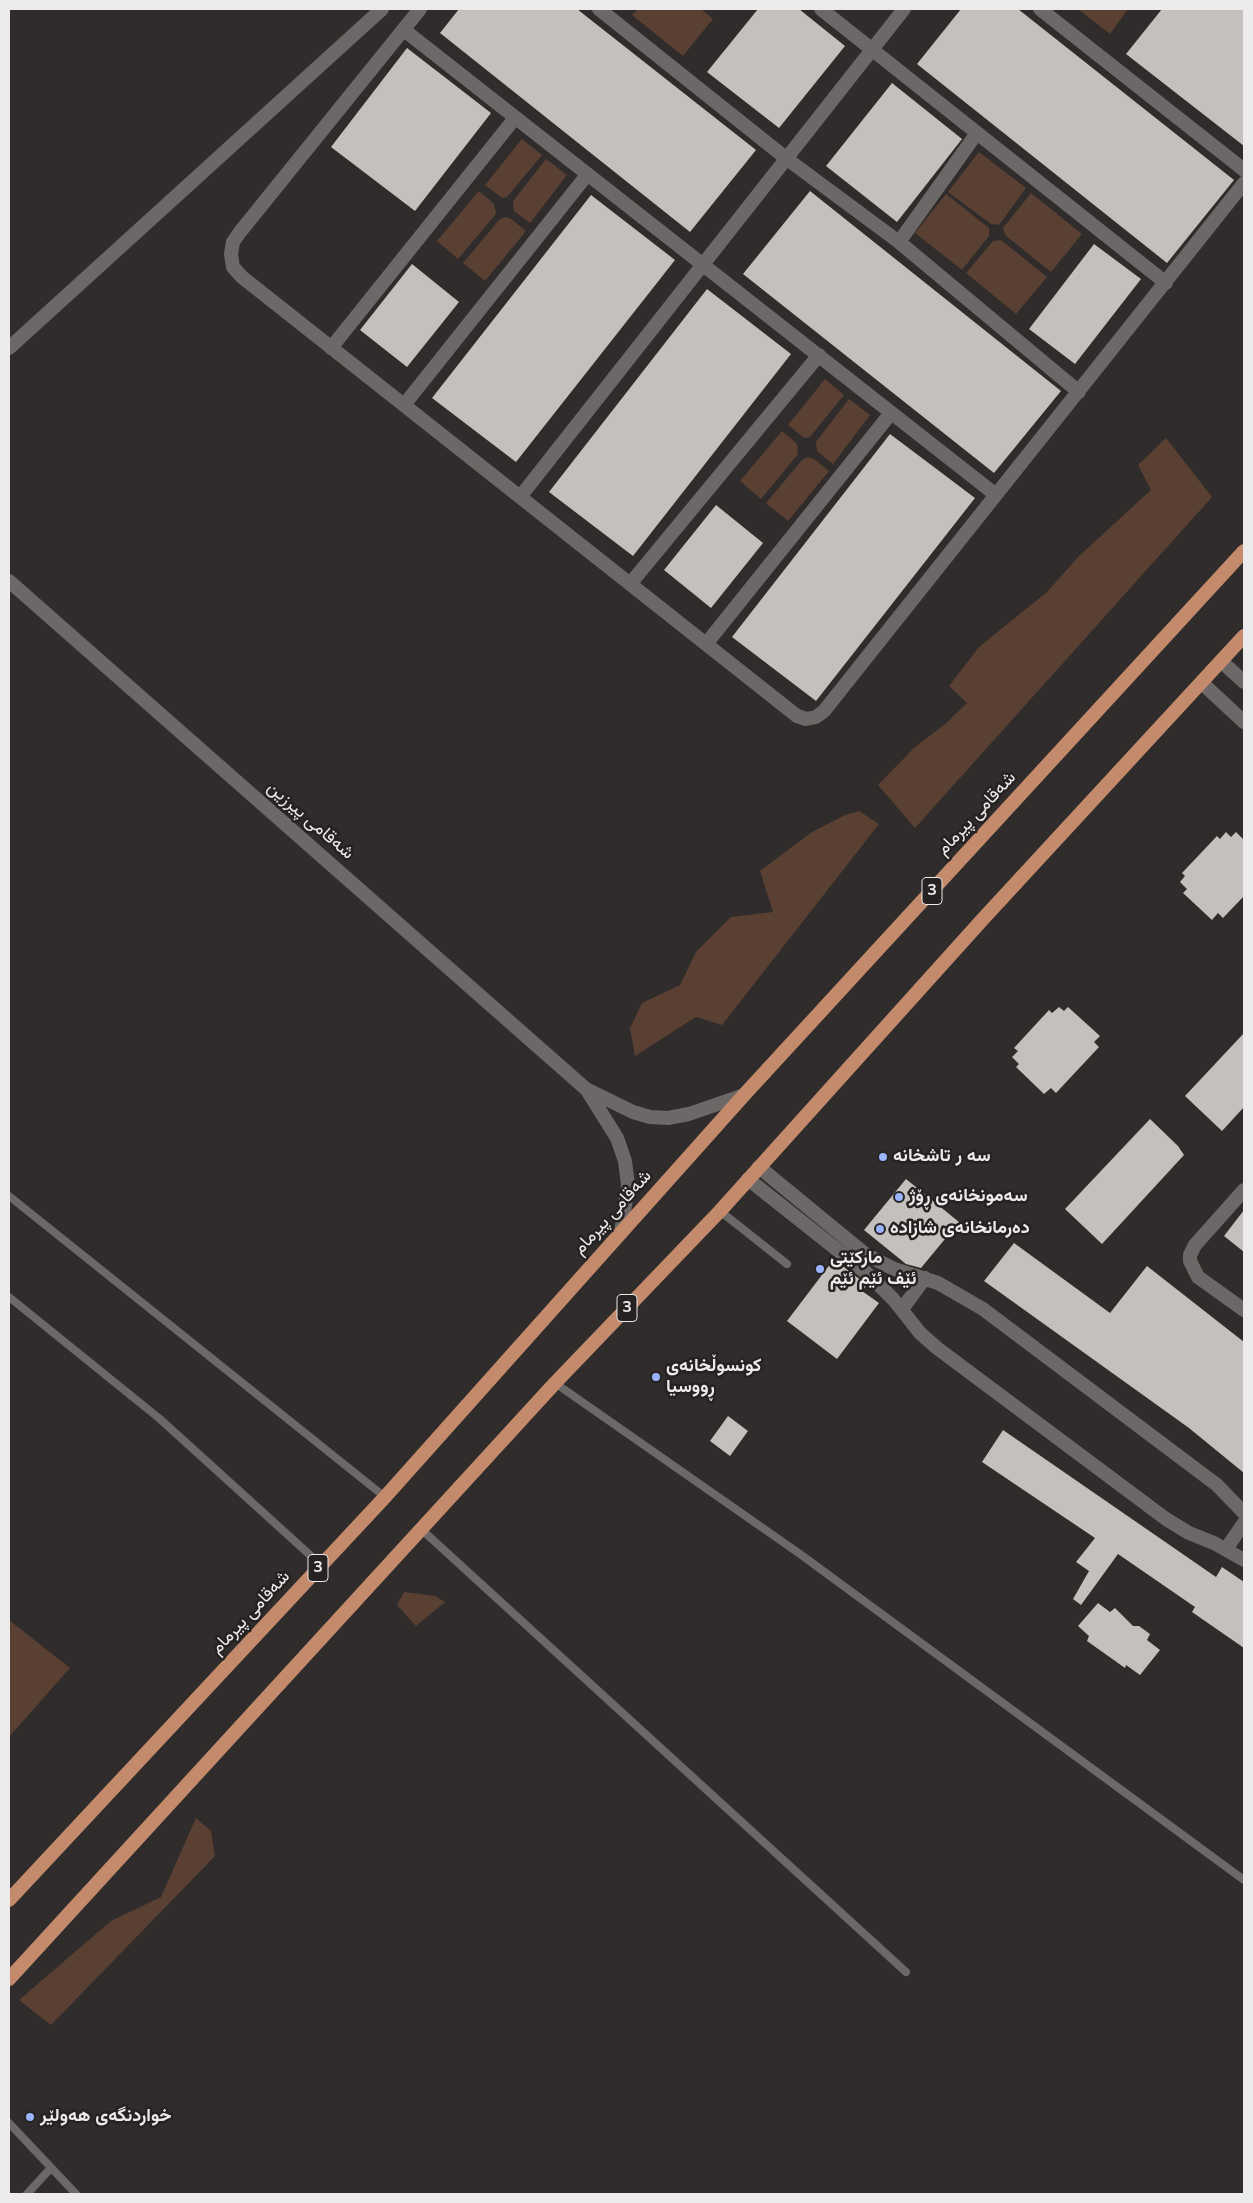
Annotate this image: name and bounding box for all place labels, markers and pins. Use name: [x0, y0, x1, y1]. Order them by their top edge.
place label: سه ر تاشخانه: [893, 1146, 991, 1168]
marker: سه ر تاشخانه: [877, 1151, 889, 1163]
place label: سەمونخانەی ڕۆژ: [909, 1186, 1028, 1208]
marker: سەمونخانەی ڕۆژ: [893, 1191, 905, 1203]
place label: دەرمانخانەی شازادە: [890, 1218, 1030, 1240]
marker: دەرمانخانەی شازادە: [874, 1223, 886, 1235]
place label: مارکێتی ئێف ئێم ئێم: [830, 1248, 916, 1290]
marker: مارکێتی ئێف ئێم ئێم: [814, 1263, 826, 1275]
place label: کونسوڵخانەی ڕووسیا: [666, 1356, 761, 1398]
marker: کونسوڵخانەی ڕووسیا: [650, 1371, 662, 1383]
place label: خواردنگەی هەولێر: [40, 2106, 171, 2128]
marker: خواردنگەی هەولێر: [24, 2111, 36, 2123]

